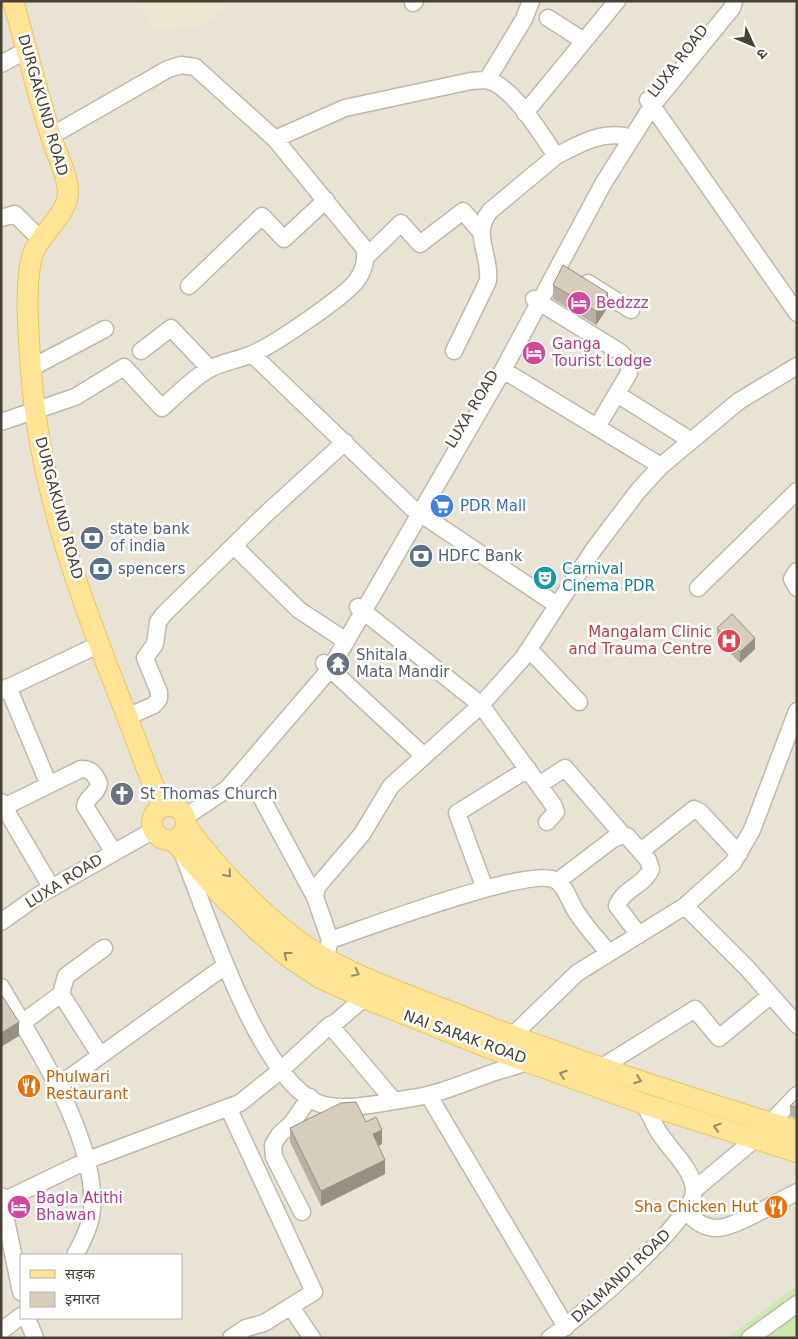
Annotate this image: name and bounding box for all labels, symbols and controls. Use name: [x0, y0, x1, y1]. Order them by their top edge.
north arrow: [728, 20, 778, 70]
street label: LUXA ROAD: [644, 21, 712, 101]
street label: DURGAKUND ROAD: [14, 32, 72, 178]
text: उ: [753, 46, 771, 63]
hotel icon: Bedzzz: [566, 290, 592, 316]
place label: Bedzzz: [596, 294, 649, 312]
place label: Ganga Tourist Lodge: [551, 335, 652, 370]
hotel icon: Ganga Tourist Lodge: [521, 340, 547, 366]
street label: LUXA ROAD: [442, 367, 502, 451]
street label: DURGAKUND ROAD: [31, 435, 87, 581]
supermarket icon: PDR Mall: [429, 493, 455, 519]
place label: PDR Mall: [460, 497, 526, 515]
place label: state bank of india: [110, 520, 190, 555]
bank icon: state bank of india: [79, 525, 105, 551]
bank icon: HDFC Bank: [408, 543, 434, 569]
place label: HDFC Bank: [438, 547, 523, 565]
bank icon: spencers: [88, 556, 114, 582]
place label: spencers: [118, 560, 186, 578]
place label: Carnival Cinema PDR: [562, 560, 655, 595]
theatre icon: Carnival Cinema PDR: [532, 565, 558, 591]
place label: Mangalam Clinic and Trauma Centre: [568, 623, 712, 658]
hospital icon: Mangalam Clinic and Trauma Centre: [716, 628, 742, 654]
place label: Shitala Mata Mandir: [356, 646, 450, 681]
temple icon: Shitala Mata Mandir: [325, 651, 351, 677]
church icon: St Thomas Church: [109, 781, 135, 807]
place label: St Thomas Church: [140, 785, 277, 803]
street label: LUXA ROAD: [22, 850, 106, 912]
one-way arrow: [222, 869, 231, 878]
one-way arrow: [283, 951, 292, 960]
one-way arrow: [350, 966, 359, 976]
street label: NAI SARAK ROAD: [401, 1006, 529, 1068]
place label: Phulwari Restaurant: [46, 1068, 128, 1103]
one-way arrow: [560, 1070, 568, 1080]
restaurant icon: Phulwari Restaurant: [16, 1073, 42, 1099]
one-way arrow: [633, 1074, 642, 1084]
one-way arrow: [713, 1122, 721, 1132]
place label: Bagla Atithi Bhawan: [36, 1189, 123, 1224]
hotel icon: Bagla Atithi Bhawan: [6, 1194, 32, 1220]
restaurant icon: Sha Chicken Hut: [763, 1194, 789, 1220]
place label: Sha Chicken Hut: [634, 1198, 758, 1216]
street label: DALMANDI ROAD: [568, 1225, 674, 1327]
legend: [20, 1254, 182, 1319]
text: सड़क: [65, 1265, 95, 1283]
text: इमारत: [65, 1290, 100, 1308]

